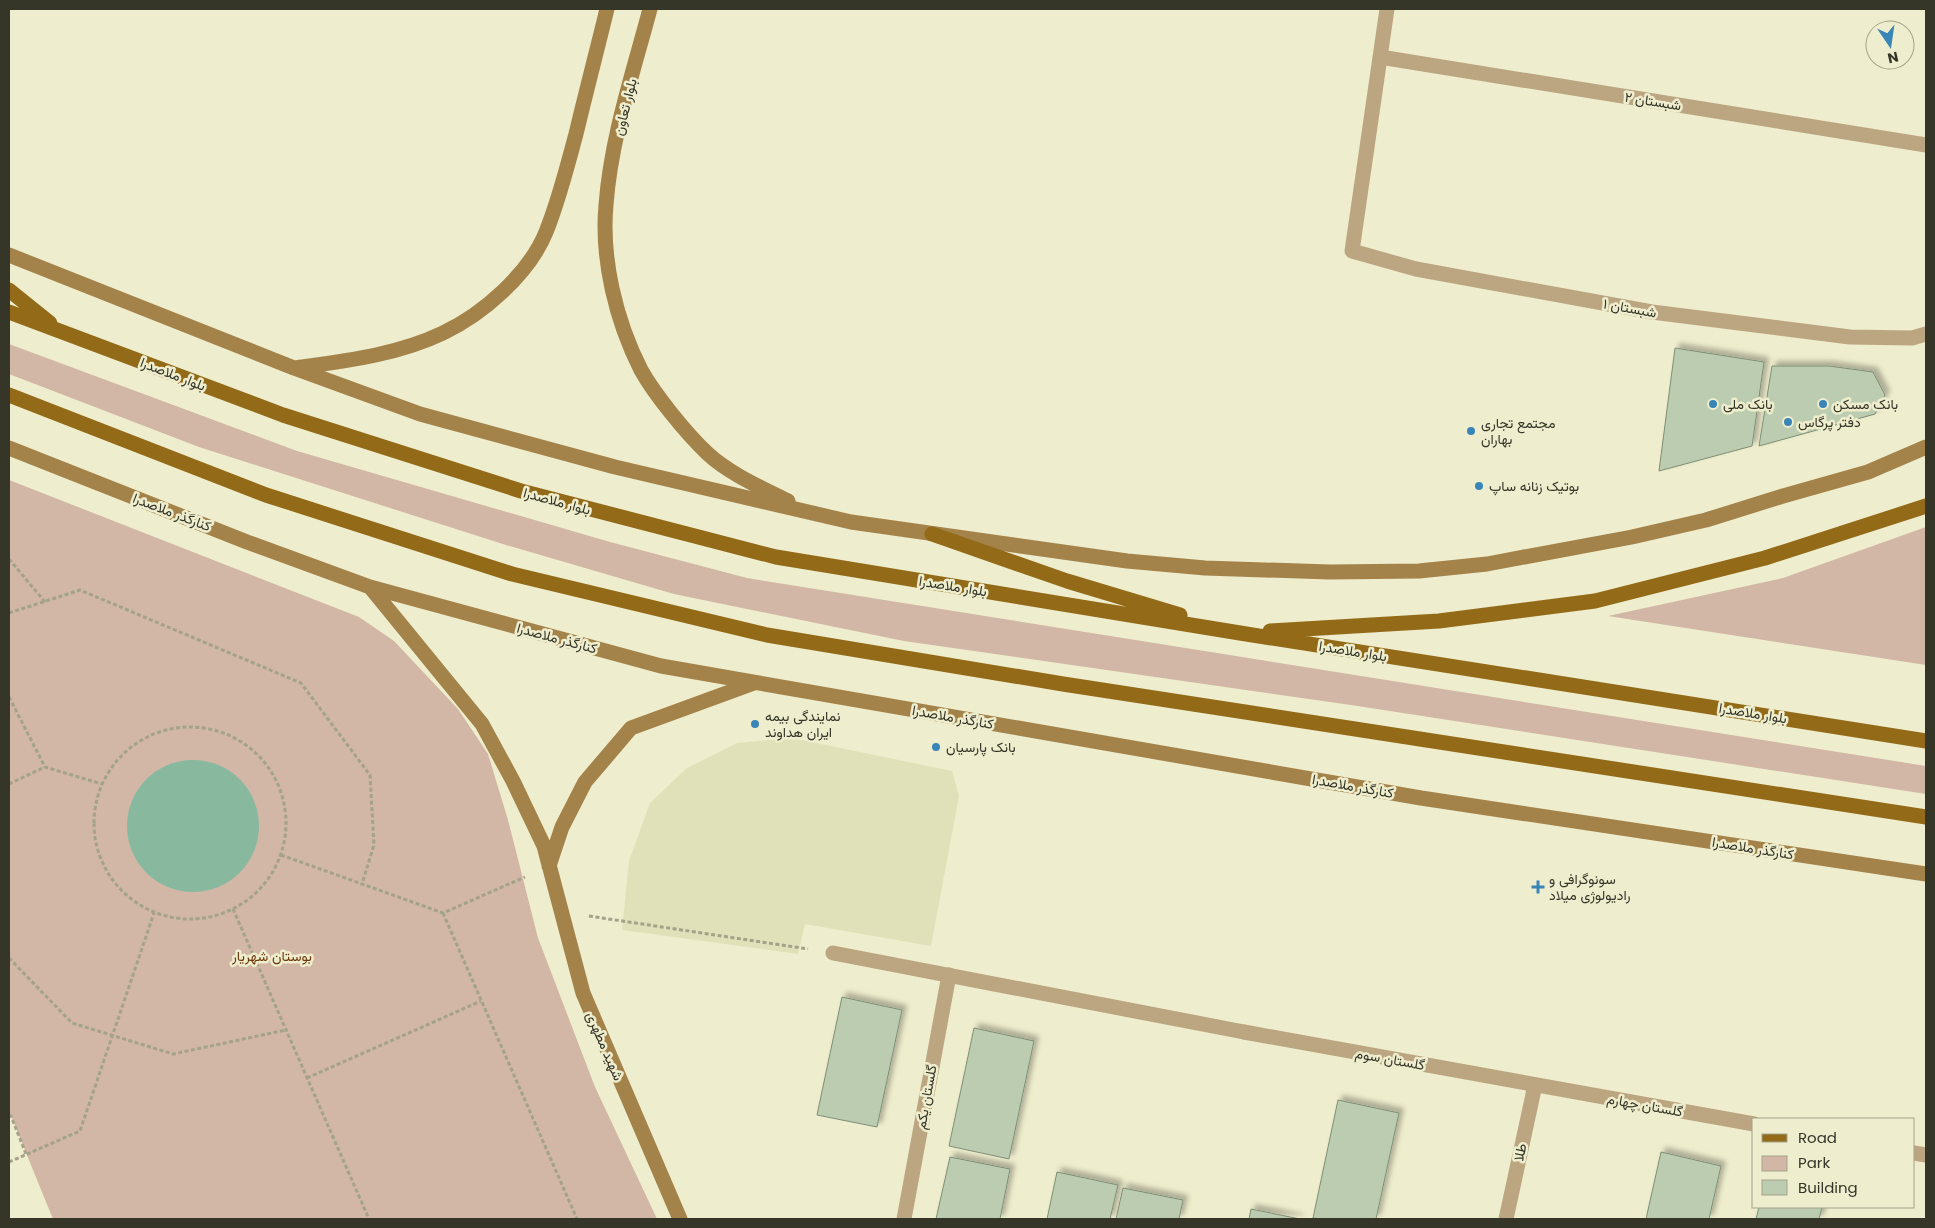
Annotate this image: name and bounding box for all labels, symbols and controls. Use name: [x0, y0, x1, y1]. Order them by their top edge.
north arrow: [1865, 20, 1915, 70]
text: N: [1886, 47, 1900, 69]
street label: بلوار تعاون: [608, 76, 642, 138]
street label: شبستان ۲: [1623, 87, 1683, 115]
street label: شبستان ۱: [1602, 293, 1658, 323]
street label: بلوار ملاصدرا: [137, 352, 209, 396]
place label: بانک ملی: [1723, 394, 1773, 414]
place label: بانک مسکن: [1833, 394, 1898, 414]
marker: بانک ملی: [1707, 398, 1719, 410]
marker: بانک مسکن: [1817, 398, 1829, 410]
place label: دفتر پرگاس: [1798, 412, 1861, 432]
place label: مجتمع تجاری بهاران: [1481, 413, 1555, 449]
marker: دفتر پرگاس: [1782, 416, 1794, 428]
marker: مجتمع تجاری بهاران: [1465, 425, 1477, 437]
place label: بوتیک زنانه ساپ: [1489, 476, 1579, 496]
marker: بوتیک زنانه ساپ: [1473, 480, 1485, 492]
street label: بلوار ملاصدرا: [521, 482, 593, 520]
street label: کنارگذر ملاصدرا: [130, 488, 214, 536]
street label: بلوار ملاصدرا: [917, 571, 989, 601]
street label: کنارگذر ملاصدرا: [515, 618, 599, 658]
street label: بلوار ملاصدرا: [1317, 636, 1389, 666]
street label: بلوار ملاصدرا: [1717, 698, 1789, 728]
street label: کنارگذر ملاصدرا: [911, 700, 995, 734]
place label: نمایندگی بیمه ایران هداوند: [765, 706, 841, 742]
marker: نمایندگی بیمه ایران هداوند: [749, 718, 761, 730]
place label: بانک پارسیان: [946, 737, 1016, 757]
marker: بانک پارسیان: [930, 741, 942, 753]
street label: کنارگذر ملاصدرا: [1311, 769, 1395, 803]
street label: کنارگذر ملاصدرا: [1711, 832, 1795, 864]
place label: سونوگرافی و رادیولوژی میلاد: [1549, 869, 1631, 905]
marker: سونوگرافی و رادیولوژی میلاد: [1531, 880, 1545, 894]
park label: بوستان شهریار: [231, 946, 312, 966]
street label: شهید مطهری: [581, 1008, 629, 1084]
street label: گلستان سوم: [1354, 1043, 1426, 1075]
street label: گلستان یکم: [910, 1063, 942, 1131]
street label: گلستان چهارم: [1605, 1088, 1685, 1122]
legend: [1752, 1118, 1915, 1208]
text: Road: [1798, 1127, 1837, 1148]
street label: طلا: [1508, 1141, 1532, 1163]
text: Park: [1798, 1152, 1830, 1173]
text: Building: [1798, 1177, 1858, 1198]

